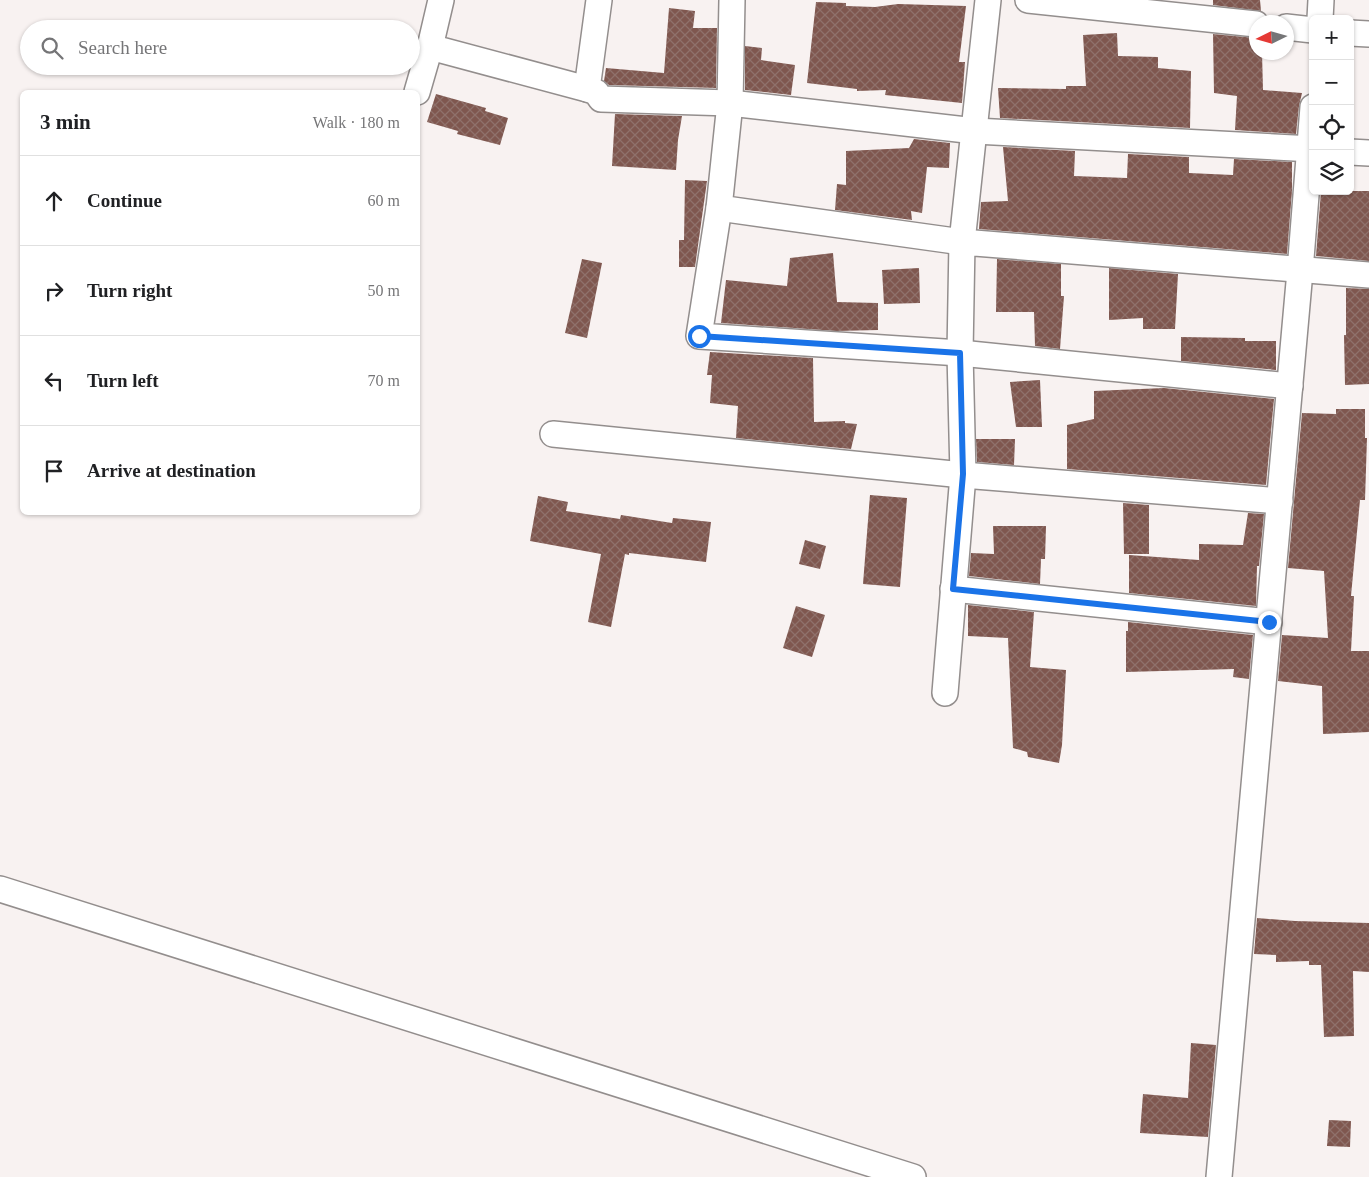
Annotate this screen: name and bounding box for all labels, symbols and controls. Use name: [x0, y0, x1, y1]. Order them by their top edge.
north arrow: [1249, 15, 1294, 60]
map controls: [1309, 15, 1354, 195]
button: +: [1309, 15, 1354, 60]
search box: [20, 20, 420, 75]
icon: search: [38, 34, 66, 62]
text: Search here: [78, 37, 167, 58]
button: −: [1309, 60, 1354, 105]
button: locate: [1309, 105, 1354, 150]
text: 3 min: [40, 110, 91, 134]
text: Walk · 180 m: [313, 114, 400, 131]
button: layers: [1309, 150, 1354, 195]
icon: ahead: [40, 187, 68, 215]
text: Continue: [87, 190, 162, 211]
text: 60 m: [368, 192, 400, 209]
icon: right: [40, 277, 68, 305]
text: Turn right: [87, 280, 172, 301]
text: 50 m: [368, 282, 400, 299]
route start: [688, 325, 711, 348]
icon: left: [40, 367, 68, 395]
text: Turn left: [87, 370, 159, 391]
text: 70 m: [368, 372, 400, 389]
icon: arrive: [40, 457, 68, 485]
text: Arrive at destination: [87, 460, 256, 481]
route end: [1258, 611, 1281, 634]

